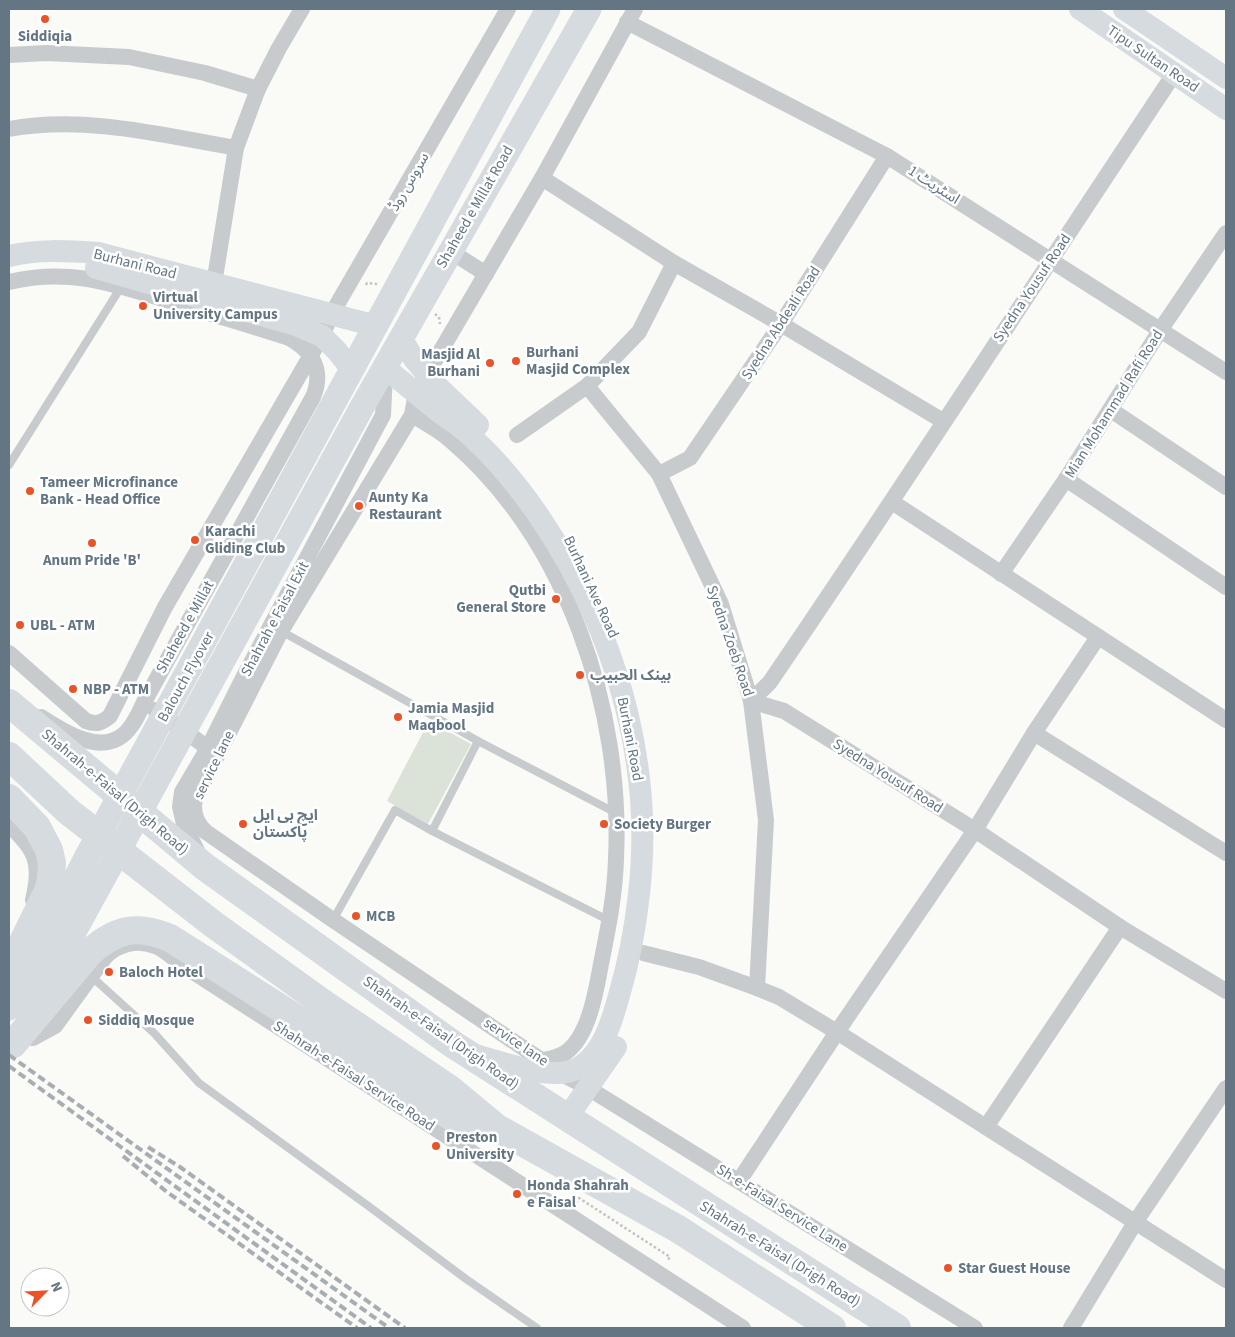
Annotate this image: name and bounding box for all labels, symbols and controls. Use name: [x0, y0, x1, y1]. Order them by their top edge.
marker: Siddiqia: [39, 13, 51, 25]
street label: Tipu Sultan Road: [1103, 20, 1203, 98]
place label: Siddiqia: [18, 26, 72, 47]
street label: Shaheed e Millat Road: [431, 142, 519, 272]
street label: سروس روڈ: [384, 148, 434, 215]
street label: اسٹریٹ 1: [904, 160, 964, 210]
street label: Syedna Yousuf Road: [988, 230, 1076, 346]
street label: Burhani Road: [91, 244, 179, 284]
street label: Syedna Abdeali Road: [736, 262, 826, 384]
place label: Virtual University Campus: [152, 287, 278, 325]
marker: Virtual University Campus: [137, 300, 149, 312]
street label: Mian Mohammad Rafi Road: [1060, 326, 1168, 482]
place label: Burhani Masjid Complex: [526, 342, 630, 380]
place label: Masjid Al Burhani: [421, 344, 481, 382]
marker: Burhani Masjid Complex: [510, 355, 522, 367]
marker: Masjid Al Burhani: [484, 357, 496, 369]
place label: Tameer Microfinance Bank - Head Office: [40, 472, 178, 510]
marker: Tameer Microfinance Bank - Head Office: [24, 485, 36, 497]
place label: Aunty Ka Restaurant: [368, 487, 442, 525]
marker: Aunty Ka Restaurant: [353, 500, 365, 512]
place label: Karachi Gliding Club: [205, 521, 286, 559]
street label: Burhani Ave Road: [558, 533, 624, 641]
marker: Karachi Gliding Club: [189, 534, 201, 546]
marker: Anum Pride 'B': [86, 537, 98, 549]
place label: Anum Pride 'B': [42, 550, 141, 571]
street label: Shahrah e Faisal Exit: [236, 558, 314, 680]
street label: Shaheed e Millat: [151, 577, 219, 677]
place label: Qutbi General Store: [456, 580, 546, 618]
street label: Syedna Zoeb Road: [701, 583, 759, 699]
marker: Qutbi General Store: [550, 593, 562, 605]
place label: UBL - ATM: [30, 615, 95, 636]
marker: UBL - ATM: [14, 619, 26, 631]
street label: Balouch Flyover: [152, 627, 220, 726]
place label: بينک الحبيب: [590, 665, 671, 686]
marker: بينک الحبيب: [574, 669, 586, 681]
place label: NBP - ATM: [83, 679, 149, 700]
marker: NBP - ATM: [67, 683, 79, 695]
street label: Burhani Road: [612, 695, 648, 783]
place label: Jamia Masjid Maqbool: [408, 698, 494, 736]
marker: Jamia Masjid Maqbool: [392, 711, 404, 723]
street label: Shahrah-e-Faisal (Drigh Road): [37, 724, 193, 860]
street label: service lane: [188, 727, 240, 803]
street label: Syedna Yousuf Road: [829, 734, 947, 818]
place label: ایچ بی ایل پاکستان: [253, 805, 318, 843]
place label: Society Burger: [614, 814, 711, 835]
marker: ایچ بی ایل پاکستان: [237, 818, 249, 830]
marker: Society Burger: [598, 818, 610, 830]
place label: MCB: [366, 906, 395, 927]
marker: MCB: [350, 910, 362, 922]
place label: Baloch Hotel: [119, 962, 203, 983]
marker: Baloch Hotel: [103, 966, 115, 978]
street label: Shahrah-e-Faisal (Drigh Road): [359, 971, 523, 1095]
place label: Siddiq Mosque: [98, 1010, 195, 1031]
street label: service lane: [479, 1013, 553, 1071]
marker: Siddiq Mosque: [82, 1014, 94, 1026]
street label: Shahrah-e-Faisal Service Road: [269, 1016, 439, 1136]
place label: Preston University: [446, 1127, 515, 1165]
marker: Preston University: [430, 1140, 442, 1152]
street label: Sh-e-Faisal Service Lane: [712, 1159, 852, 1257]
place label: Honda Shahrah e Faisal: [527, 1175, 629, 1213]
marker: Honda Shahrah e Faisal: [511, 1188, 523, 1200]
street label: Shahrah-e-Faisal (Drigh Road): [695, 1196, 865, 1312]
place label: Star Guest House: [958, 1258, 1071, 1279]
marker: Star Guest House: [942, 1262, 954, 1274]
north arrow: [20, 1267, 70, 1317]
text: N: [45, 1279, 67, 1295]

